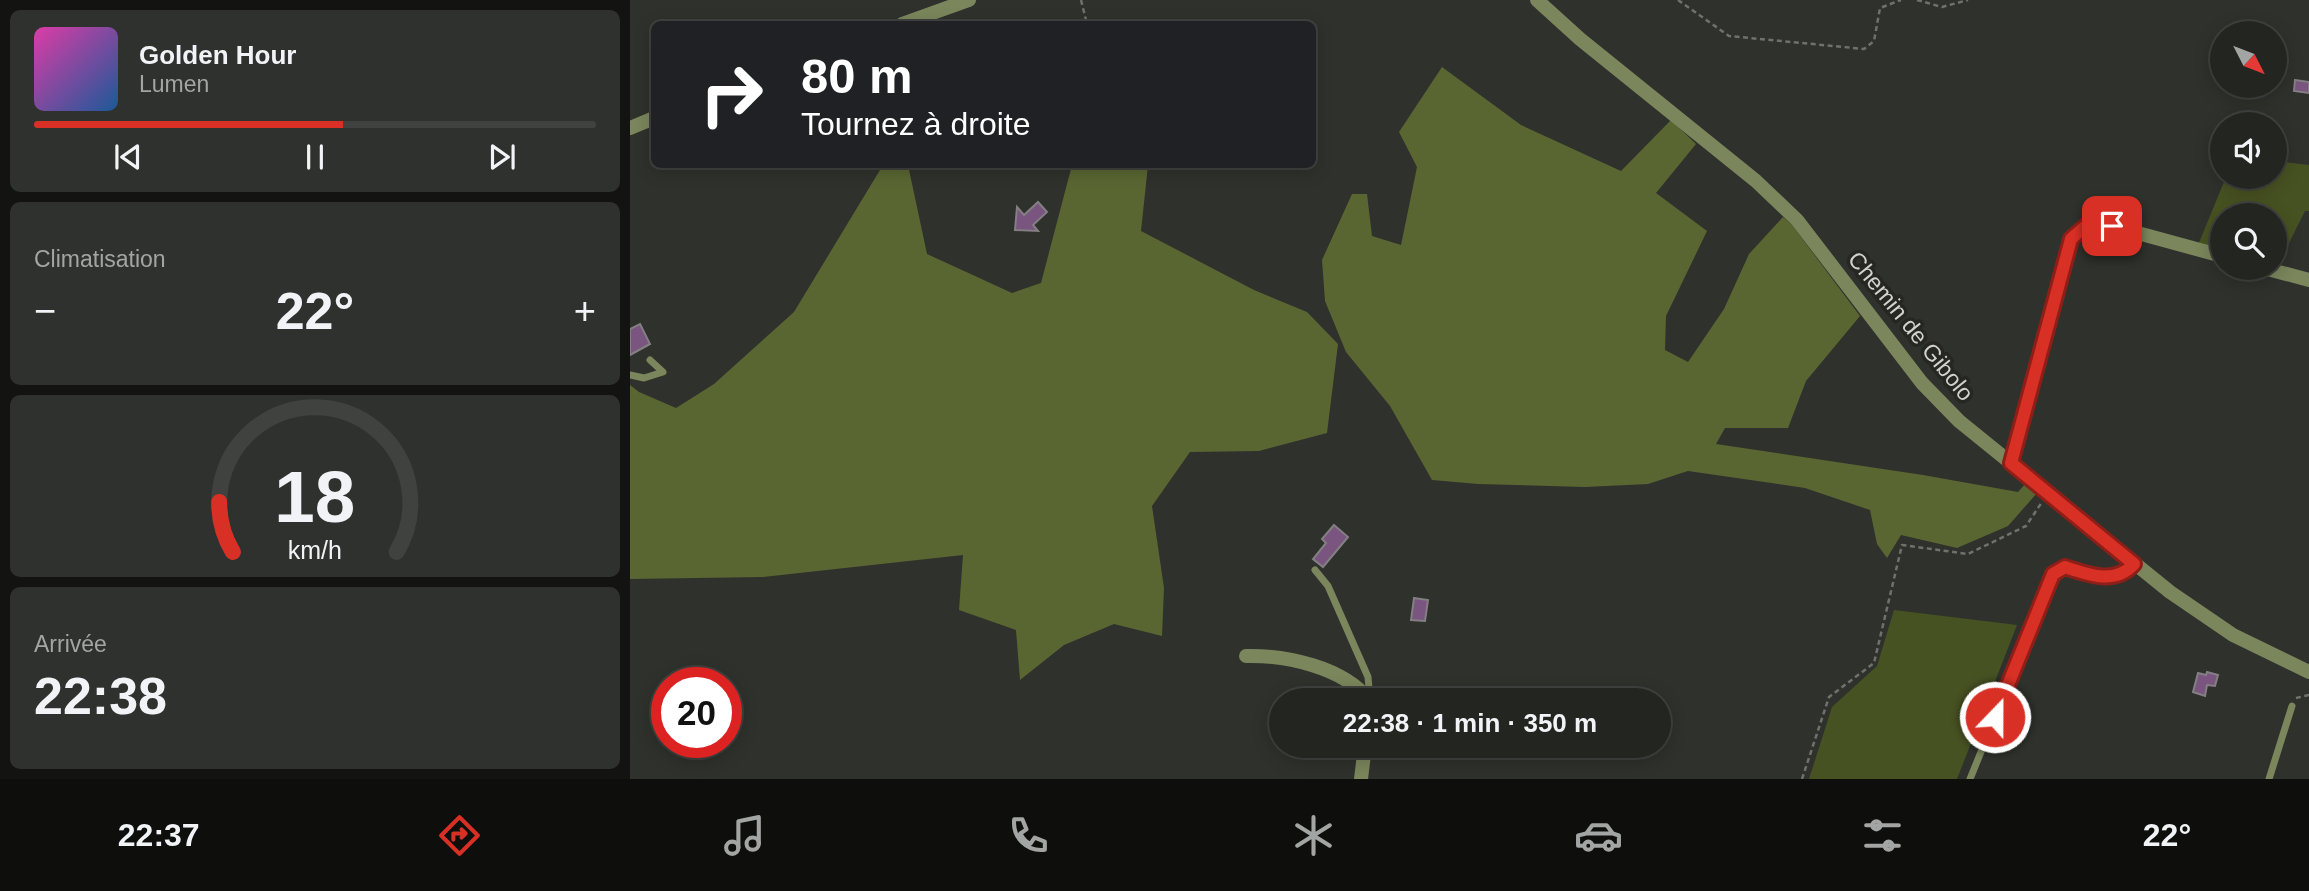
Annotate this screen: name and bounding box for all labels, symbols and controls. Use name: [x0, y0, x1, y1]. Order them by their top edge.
north arrow: [2210, 21, 2287, 98]
map controls: [2210, 21, 2287, 280]
text: Golden Hour: [139, 40, 296, 70]
icon: right: [686, 49, 777, 140]
text: 80 m: [801, 49, 913, 103]
text: Lumen: [139, 71, 209, 97]
text: Tournez à droite: [801, 106, 1030, 142]
button: sound: [2210, 112, 2287, 189]
icon: previous: [109, 138, 147, 176]
icon: pause: [296, 138, 334, 176]
icon: next: [483, 138, 521, 176]
pin: [2082, 196, 2142, 256]
button: search: [2210, 203, 2287, 280]
icon: arrive: [2093, 207, 2131, 245]
text: Climatisation: [34, 246, 166, 272]
street label: Chemin de Gibolo: [1843, 246, 1979, 406]
text: 22°: [276, 282, 354, 340]
text: −: [34, 290, 56, 332]
text: +: [574, 290, 596, 332]
text: 18: [275, 456, 355, 537]
text: km/h: [288, 535, 342, 563]
text: Arrivée: [34, 631, 107, 657]
text: 22:38: [34, 667, 167, 725]
speed limit sign: 20: [651, 667, 742, 758]
position arrow: [1958, 680, 2032, 754]
text: 22:38 · 1 min · 350 m: [1343, 708, 1597, 738]
icon: directions: [435, 811, 484, 860]
icon: music: [720, 811, 769, 860]
icon: phone: [1004, 811, 1053, 860]
icon: climate: [1289, 811, 1338, 860]
icon: car: [1574, 811, 1623, 860]
icon: filters: [1858, 811, 1907, 860]
text: 22:37: [118, 817, 200, 853]
text: 22°: [2143, 817, 2191, 853]

